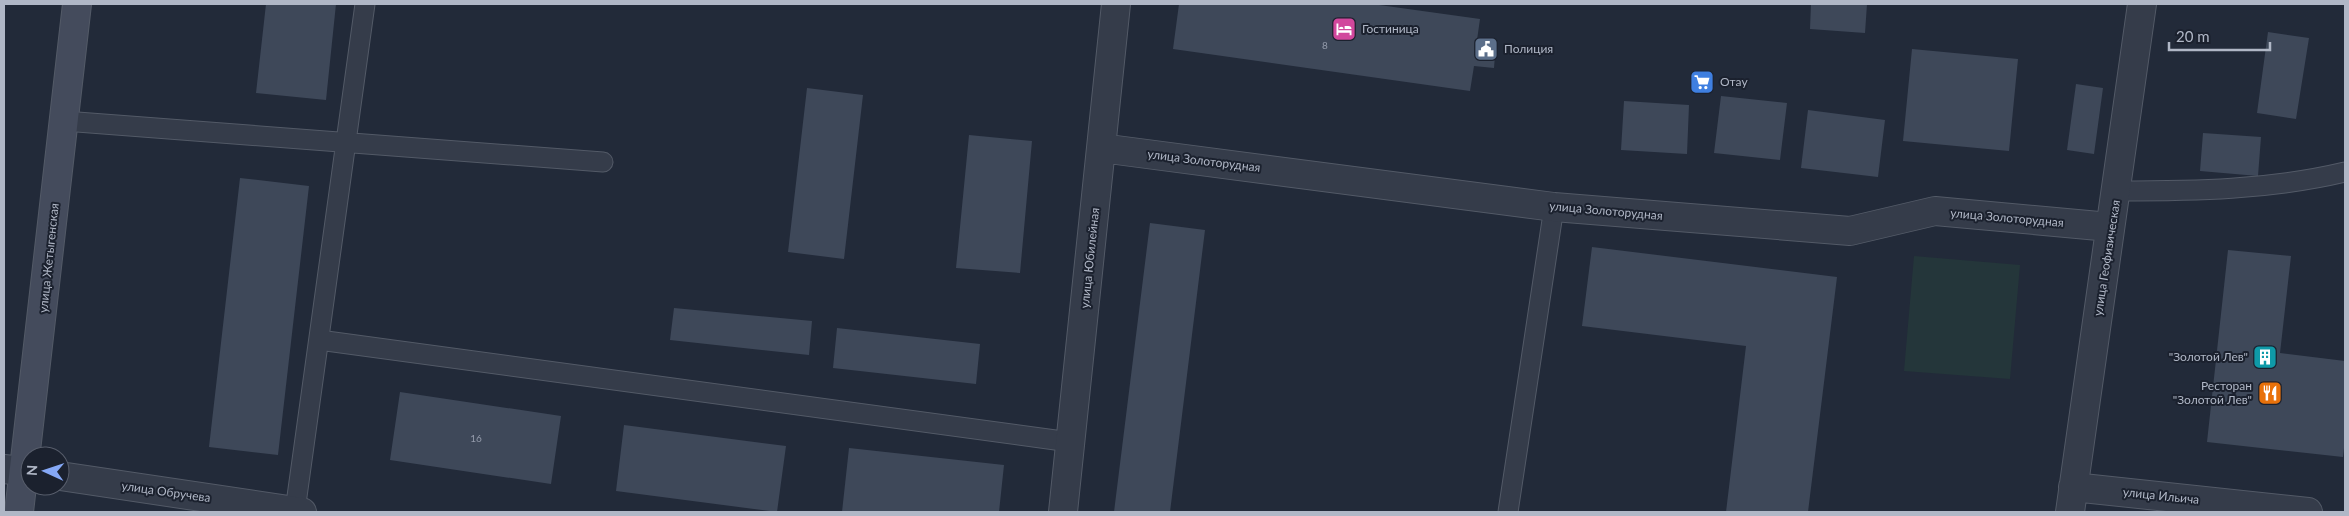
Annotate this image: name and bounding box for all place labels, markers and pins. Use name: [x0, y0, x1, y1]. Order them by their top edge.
hotel icon: Гостиница: [1331, 16, 1357, 42]
place label: Гостиница: [1362, 21, 1419, 36]
public building icon: Полиция: [1473, 36, 1499, 62]
place label: Полиция: [1504, 41, 1553, 56]
supermarket icon: Отау: [1689, 69, 1715, 95]
place label: Отау: [1720, 74, 1748, 89]
building icon: "Золотой Лев": [2252, 344, 2278, 370]
place label: "Золотой Лев": [2169, 349, 2248, 364]
place label: Ресторан "Золотой Лев": [2173, 378, 2252, 407]
restaurant icon: Ресторан "Золотой Лев": [2257, 380, 2283, 406]

